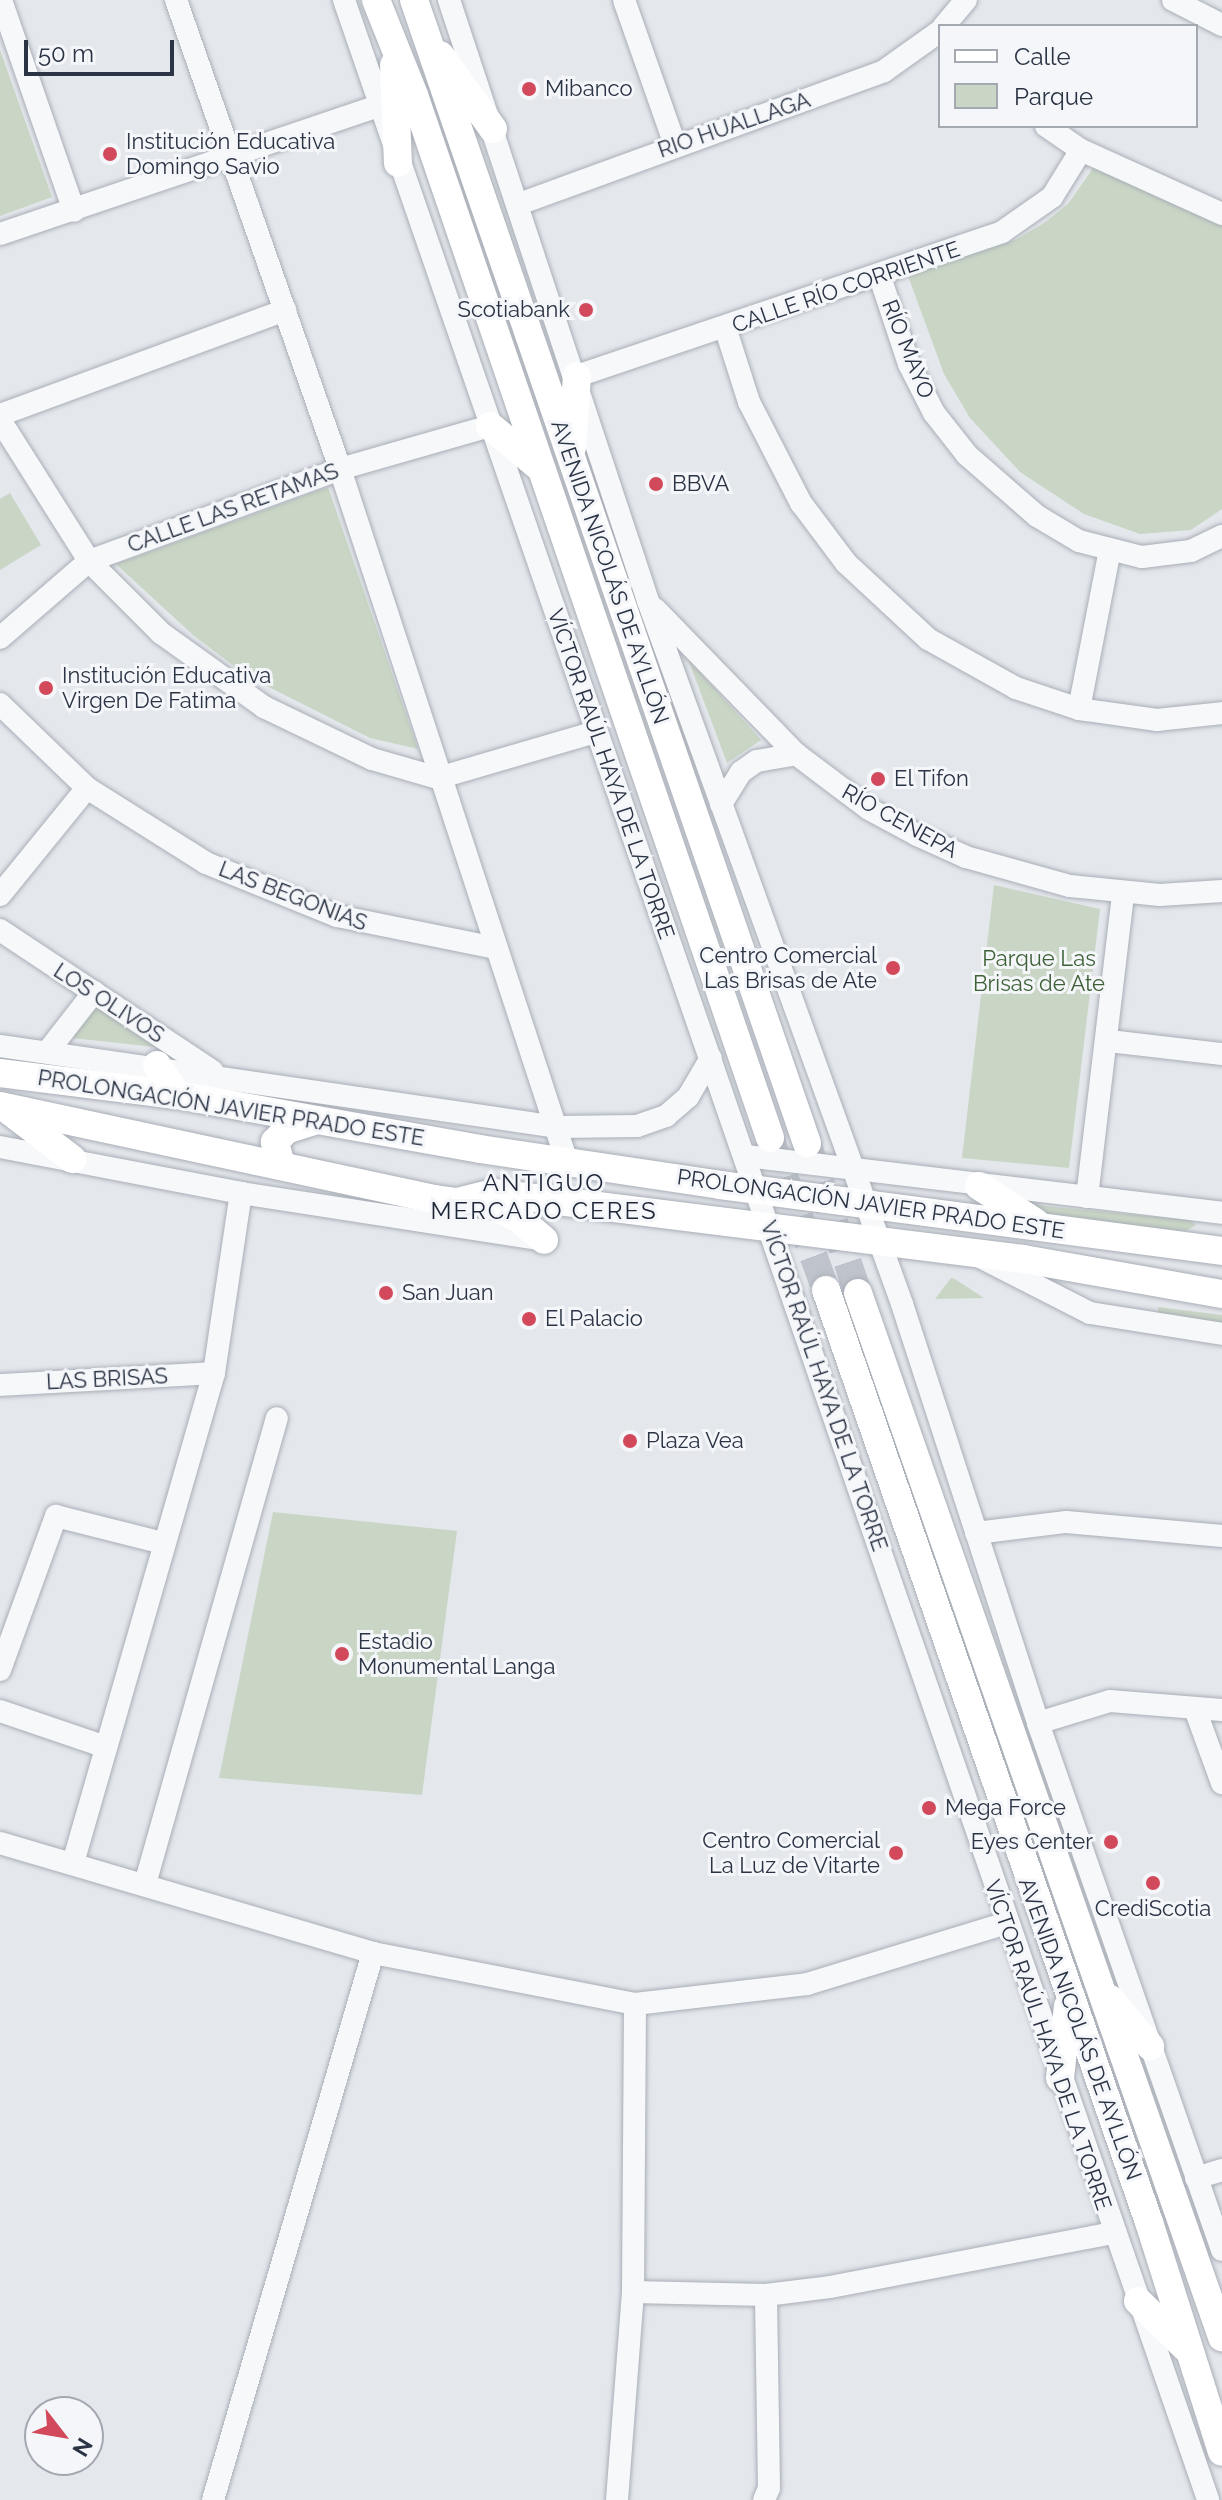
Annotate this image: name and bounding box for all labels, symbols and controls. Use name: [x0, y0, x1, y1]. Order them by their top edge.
scale bar: [28, 24, 178, 74]
legend: [938, 24, 1198, 128]
text: 50 m: [38, 39, 94, 68]
text: Calle: [1014, 42, 1071, 71]
place label: Mibanco: [545, 76, 633, 102]
marker: Mibanco: [520, 80, 538, 98]
text: Parque: [1014, 82, 1093, 111]
street label: RIO HUALLAGA: [654, 87, 814, 163]
place label: Institución Educativa Domingo Savio: [126, 128, 335, 180]
marker: Institución Educativa Domingo Savio: [101, 145, 119, 163]
street label: CALLE RÍO CORRIENTE: [729, 236, 963, 338]
street label: RÍO MAYO: [876, 296, 940, 402]
place label: Scotiabank: [458, 297, 570, 323]
marker: Scotiabank: [577, 301, 595, 319]
street label: AVENIDA NICOLÁS DE AYLLÓN: [545, 416, 675, 728]
street label: CALLE LAS RETAMAS: [124, 458, 342, 558]
place label: BBVA: [672, 471, 729, 497]
marker: BBVA: [647, 475, 665, 493]
street label: VÍCTOR RAÚL HAYA DE LA TORRE: [541, 604, 681, 944]
place label: Institución Educativa Virgen De Fatima: [62, 662, 271, 714]
marker: Institución Educativa Virgen De Fatima: [37, 679, 55, 697]
place label: El Tifon: [894, 766, 970, 792]
marker: El Tifon: [869, 770, 887, 788]
street label: RÍO CENEPA: [837, 778, 963, 864]
street label: LAS BEGONIAS: [215, 856, 371, 936]
place label: Centro Comercial Las Brisas de Ate: [699, 942, 877, 994]
park label: Parque Las Brisas de Ate: [973, 945, 1105, 996]
street label: LOS OLIVOS: [49, 957, 169, 1049]
marker: Centro Comercial Las Brisas de Ate: [884, 959, 902, 977]
street label: PROLONGACIÓN JAVIER PRADO ESTE: [35, 1064, 427, 1152]
street label: PROLONGACIÓN JAVIER PRADO ESTE: [675, 1164, 1067, 1244]
district label: ANTIGUO MERCADO CERES: [431, 1169, 657, 1225]
street label: VÍCTOR RAÚL HAYA DE LA TORRE: [754, 1216, 894, 1556]
place label: San Juan: [402, 1280, 494, 1306]
marker: San Juan: [377, 1284, 395, 1302]
place label: El Palacio: [545, 1306, 643, 1332]
marker: El Palacio: [520, 1310, 538, 1328]
street label: LAS BRISAS: [45, 1363, 169, 1395]
place label: Plaza Vea: [646, 1428, 744, 1454]
marker: Plaza Vea: [621, 1432, 639, 1450]
place label: Estadio Monumental Langa: [358, 1628, 556, 1680]
marker: Estadio Monumental Langa: [333, 1645, 351, 1663]
place label: Mega Force: [945, 1795, 1066, 1821]
marker: Mega Force: [920, 1799, 938, 1817]
place label: Centro Comercial La Luz de Vitarte: [702, 1827, 880, 1878]
place label: Eyes Center: [971, 1829, 1093, 1855]
marker: Eyes Center: [1100, 1831, 1122, 1853]
marker: Centro Comercial La Luz de Vitarte: [887, 1844, 905, 1862]
street label: AVENIDA NICOLÁS DE AYLLÓN: [1013, 1874, 1147, 2184]
marker: CrediScotia: [1144, 1874, 1162, 1892]
street label: VÍCTOR RAÚL HAYA DE LA TORRE: [978, 1875, 1118, 2215]
place label: CrediScotia: [1095, 1896, 1211, 1922]
north arrow: [24, 2396, 104, 2476]
text: N: [67, 2433, 98, 2461]

